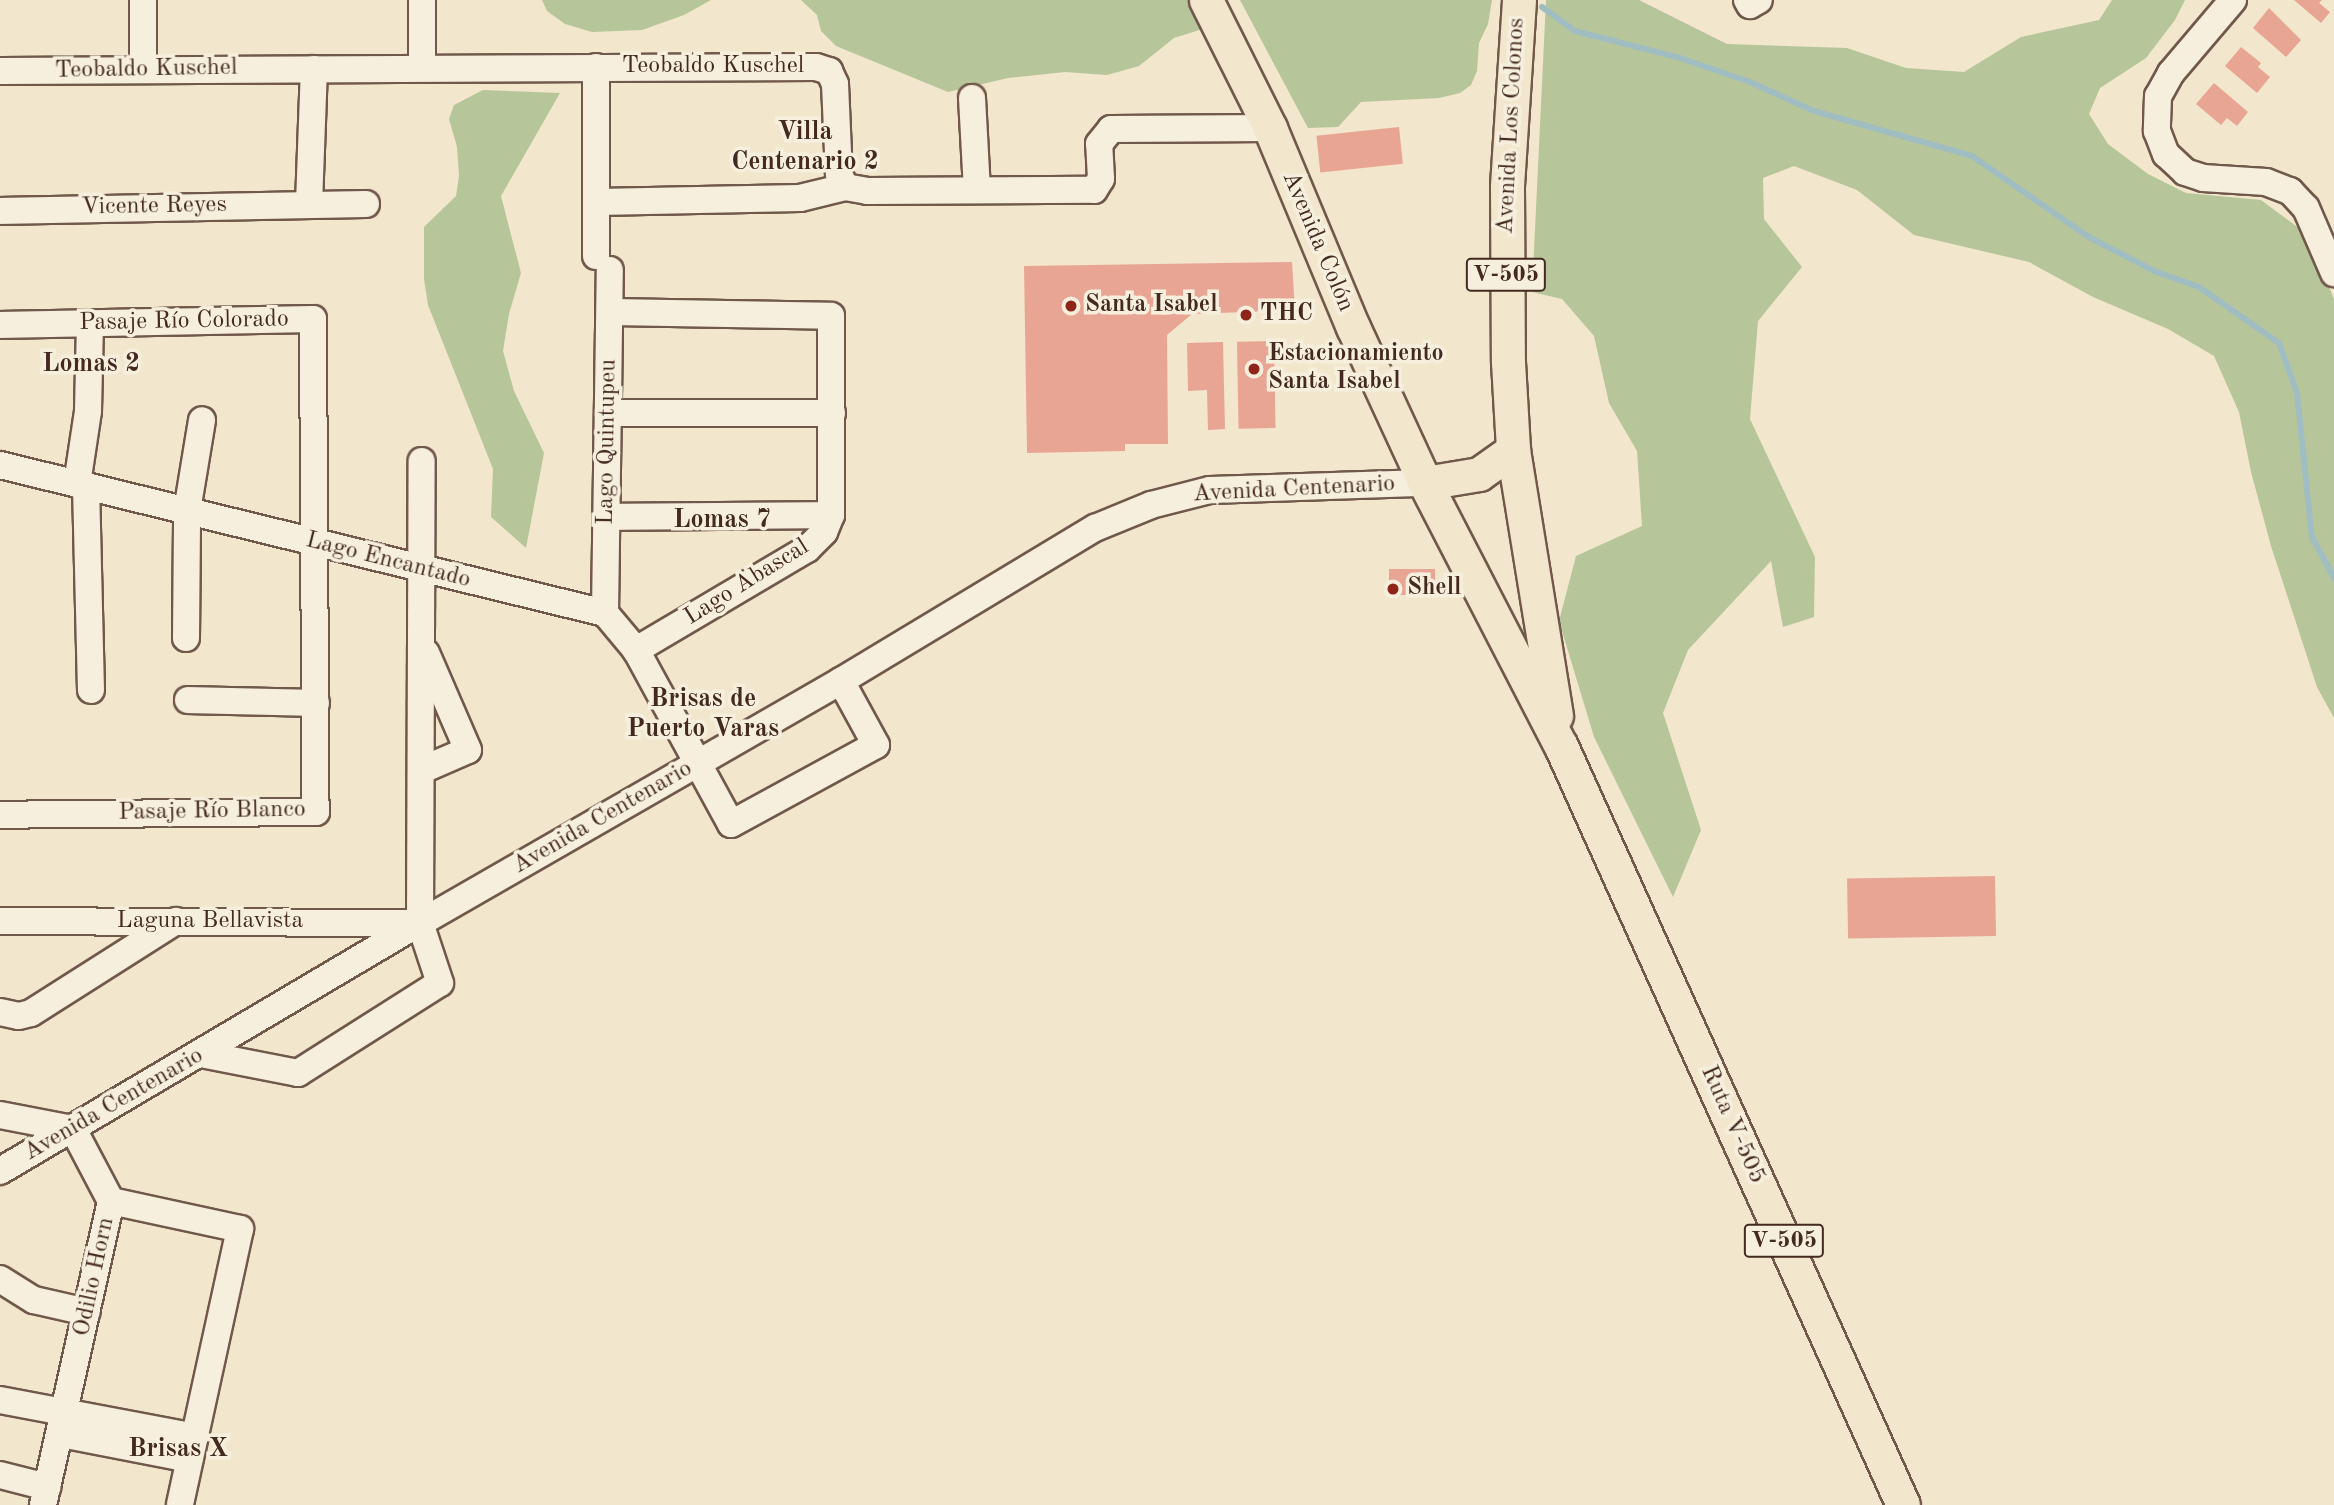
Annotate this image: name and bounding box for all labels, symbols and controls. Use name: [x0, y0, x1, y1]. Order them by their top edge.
street label: Avenida Los Colonos: [1492, 17, 1532, 235]
street label: Teobaldo Kuschel: [622, 53, 804, 81]
street label: Teobaldo Kuschel: [54, 54, 238, 86]
district label: Villa Centenario 2: [731, 117, 879, 178]
street label: Avenida Colón: [1275, 168, 1359, 316]
street label: Vicente Reyes: [81, 191, 227, 223]
road number: V-505: [1466, 256, 1546, 294]
place label: Santa Isabel: [1085, 292, 1218, 320]
marker: Santa Isabel: [1063, 298, 1079, 314]
place label: THC: [1260, 301, 1313, 329]
street label: Pasaje Río Colorado: [79, 306, 289, 338]
marker: THC: [1238, 307, 1254, 323]
place label: Estacionamiento Santa Isabel: [1268, 341, 1444, 397]
district label: Lomas 2: [42, 349, 140, 381]
street label: Lago Quintupeu: [592, 359, 624, 525]
marker: Estacionamiento Santa Isabel: [1246, 361, 1262, 377]
street label: Avenida Centenario: [1192, 470, 1396, 510]
district label: Lomas 7: [673, 505, 771, 537]
street label: Lago Encantado: [303, 527, 473, 595]
street label: Lago Abascal: [679, 533, 815, 633]
place label: Shell: [1407, 575, 1461, 603]
marker: Shell: [1385, 581, 1401, 597]
district label: Brisas de Puerto Varas: [627, 684, 779, 746]
street label: Avenida Centenario: [508, 755, 698, 881]
street label: Pasaje Río Blanco: [118, 796, 306, 828]
street label: Laguna Bellavista: [117, 908, 303, 936]
street label: Avenida Centenario: [19, 1042, 209, 1168]
street label: Ruta V-505: [1693, 1062, 1771, 1188]
street label: Odilio Horn: [68, 1215, 122, 1339]
road number: V-505: [1744, 1222, 1824, 1260]
district label: Brisas X: [128, 1434, 228, 1466]

